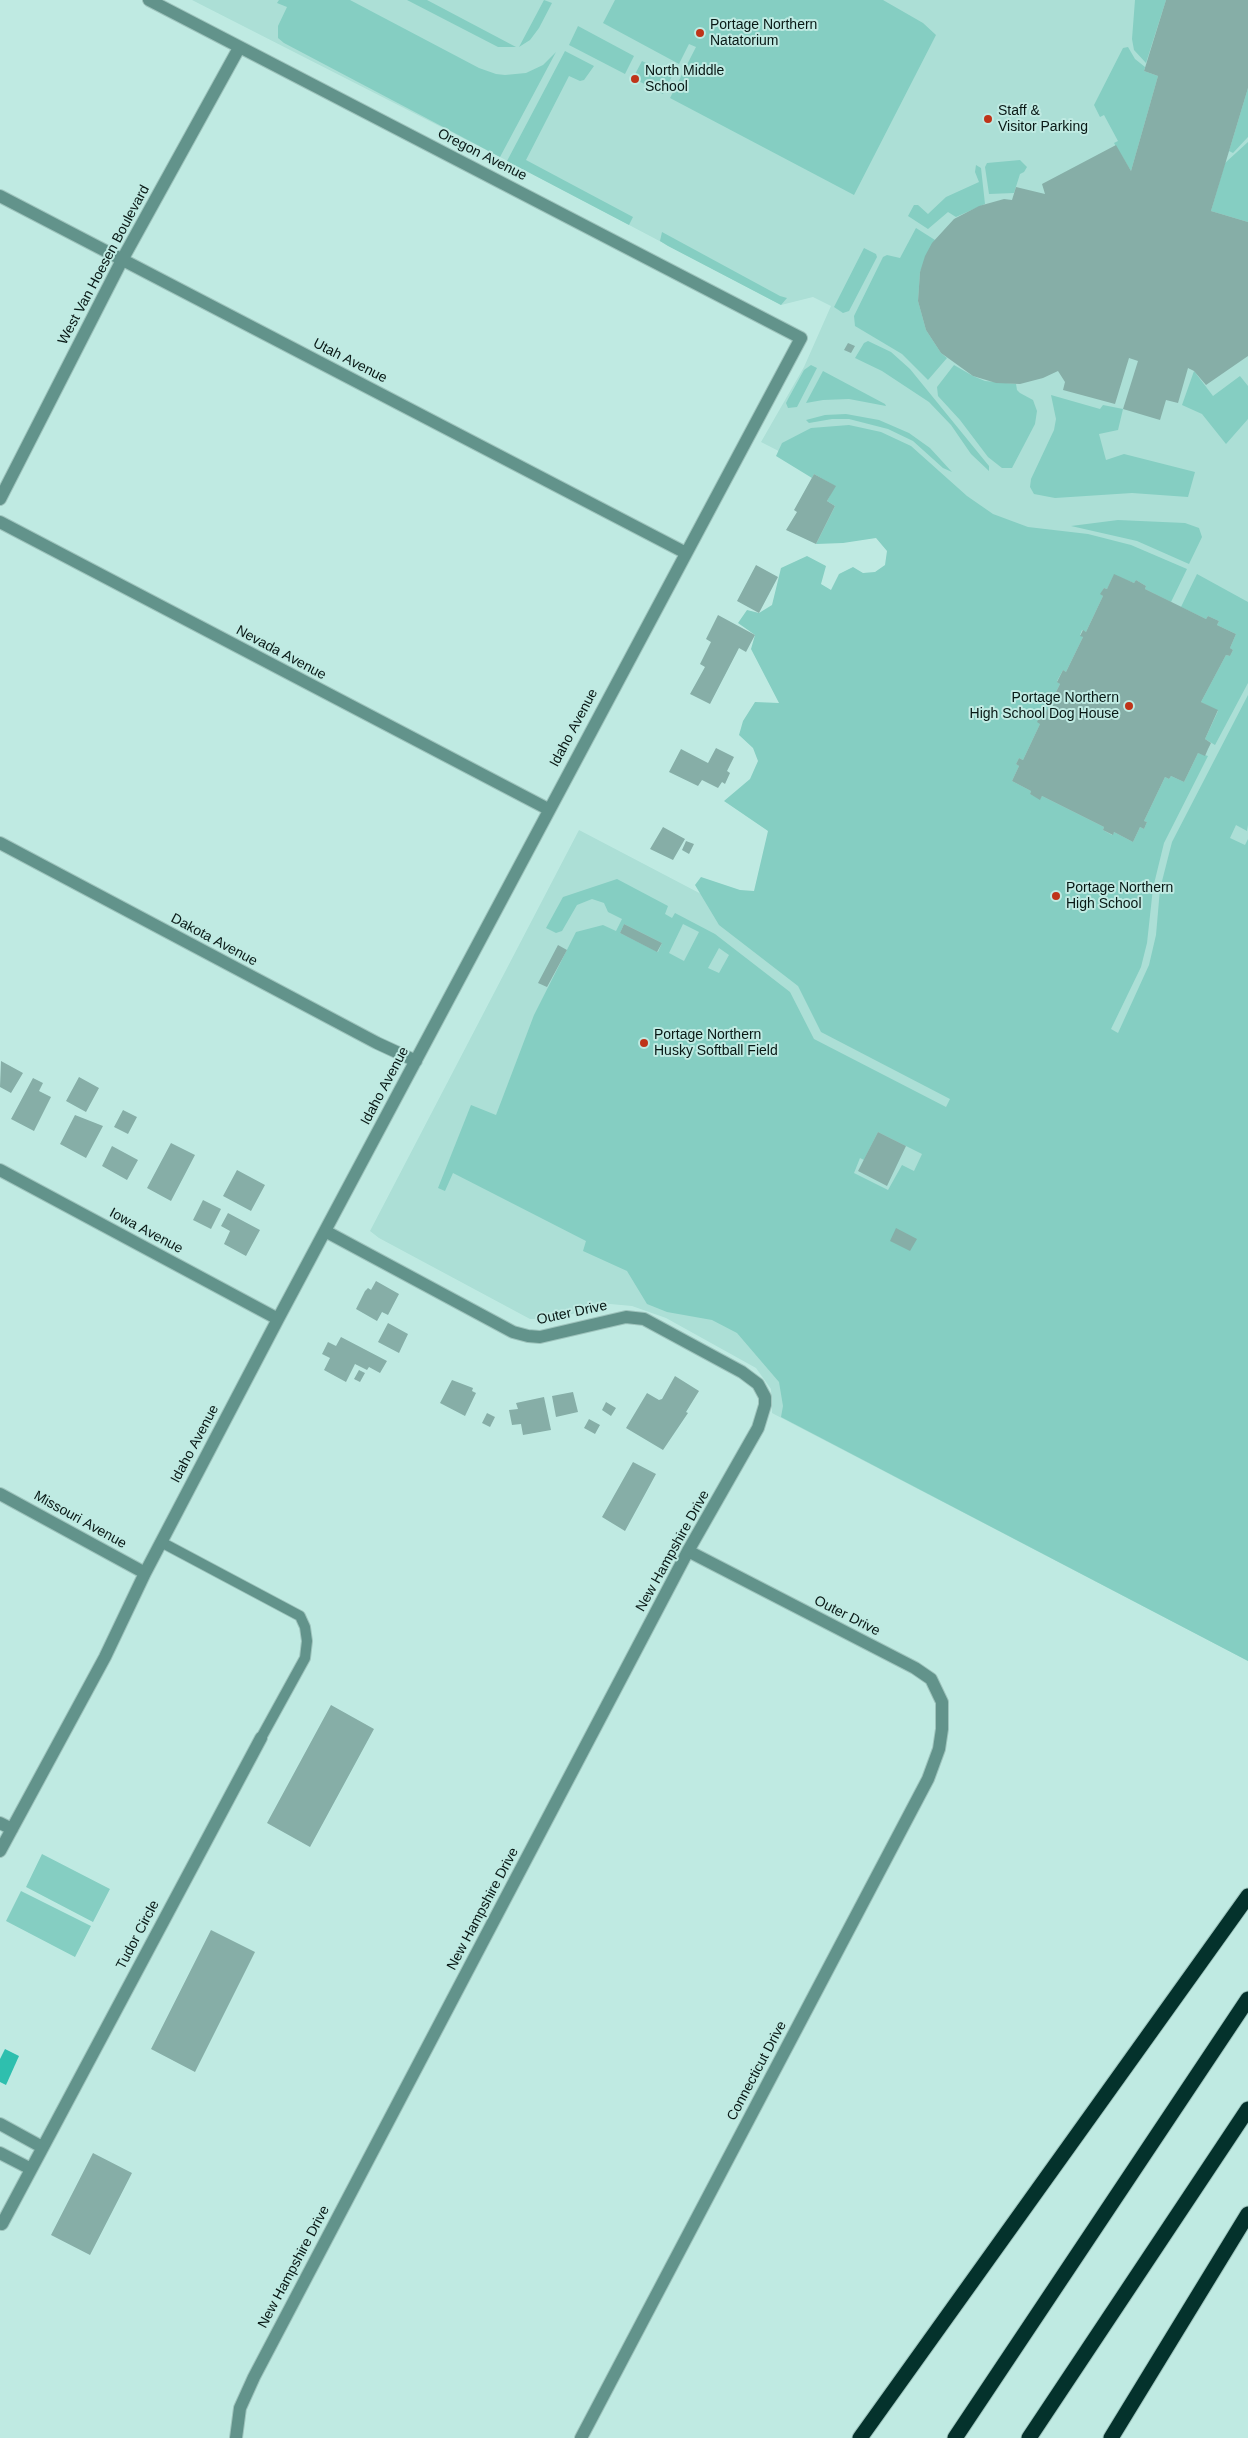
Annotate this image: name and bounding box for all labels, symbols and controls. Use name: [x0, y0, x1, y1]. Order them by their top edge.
place label: Portage Northern Natatorium: [710, 17, 817, 49]
marker: Portage Northern Natatorium: [694, 27, 706, 39]
place label: North Middle School: [645, 63, 724, 95]
marker: North Middle School: [629, 73, 641, 85]
place label: Staff & Visitor Parking: [998, 103, 1088, 136]
marker: Staff & Visitor Parking: [982, 113, 994, 125]
street label: Oregon Avenue: [435, 125, 529, 185]
street label: West Van Hoesen Boulevard: [55, 182, 153, 348]
street label: Utah Avenue: [310, 335, 390, 387]
street label: Nevada Avenue: [233, 622, 329, 684]
street label: Idaho Avenue: [546, 686, 602, 770]
place label: Portage Northern High School Dog House: [970, 690, 1119, 722]
marker: Portage Northern High School Dog House: [1123, 700, 1135, 712]
place label: Portage Northern High School: [1066, 880, 1173, 912]
marker: Portage Northern High School: [1050, 890, 1062, 902]
street label: Dakota Avenue: [168, 910, 260, 970]
place label: Portage Northern Husky Softball Field: [654, 1027, 778, 1060]
marker: Portage Northern Husky Softball Field: [638, 1037, 650, 1049]
street label: Idaho Avenue: [357, 1044, 413, 1128]
street label: Iowa Avenue: [106, 1205, 186, 1257]
street label: Outer Drive: [535, 1297, 609, 1329]
street label: Idaho Avenue: [167, 1402, 223, 1486]
street label: New Hampshire Drive: [633, 1487, 713, 1615]
street label: Missouri Avenue: [31, 1488, 129, 1552]
street label: Outer Drive: [811, 1592, 883, 1640]
street label: New Hampshire Drive: [444, 1845, 522, 1973]
street label: Tudor Circle: [113, 1898, 163, 1972]
street label: Connecticut Drive: [724, 2018, 790, 2124]
street label: New Hampshire Drive: [255, 2203, 333, 2331]

